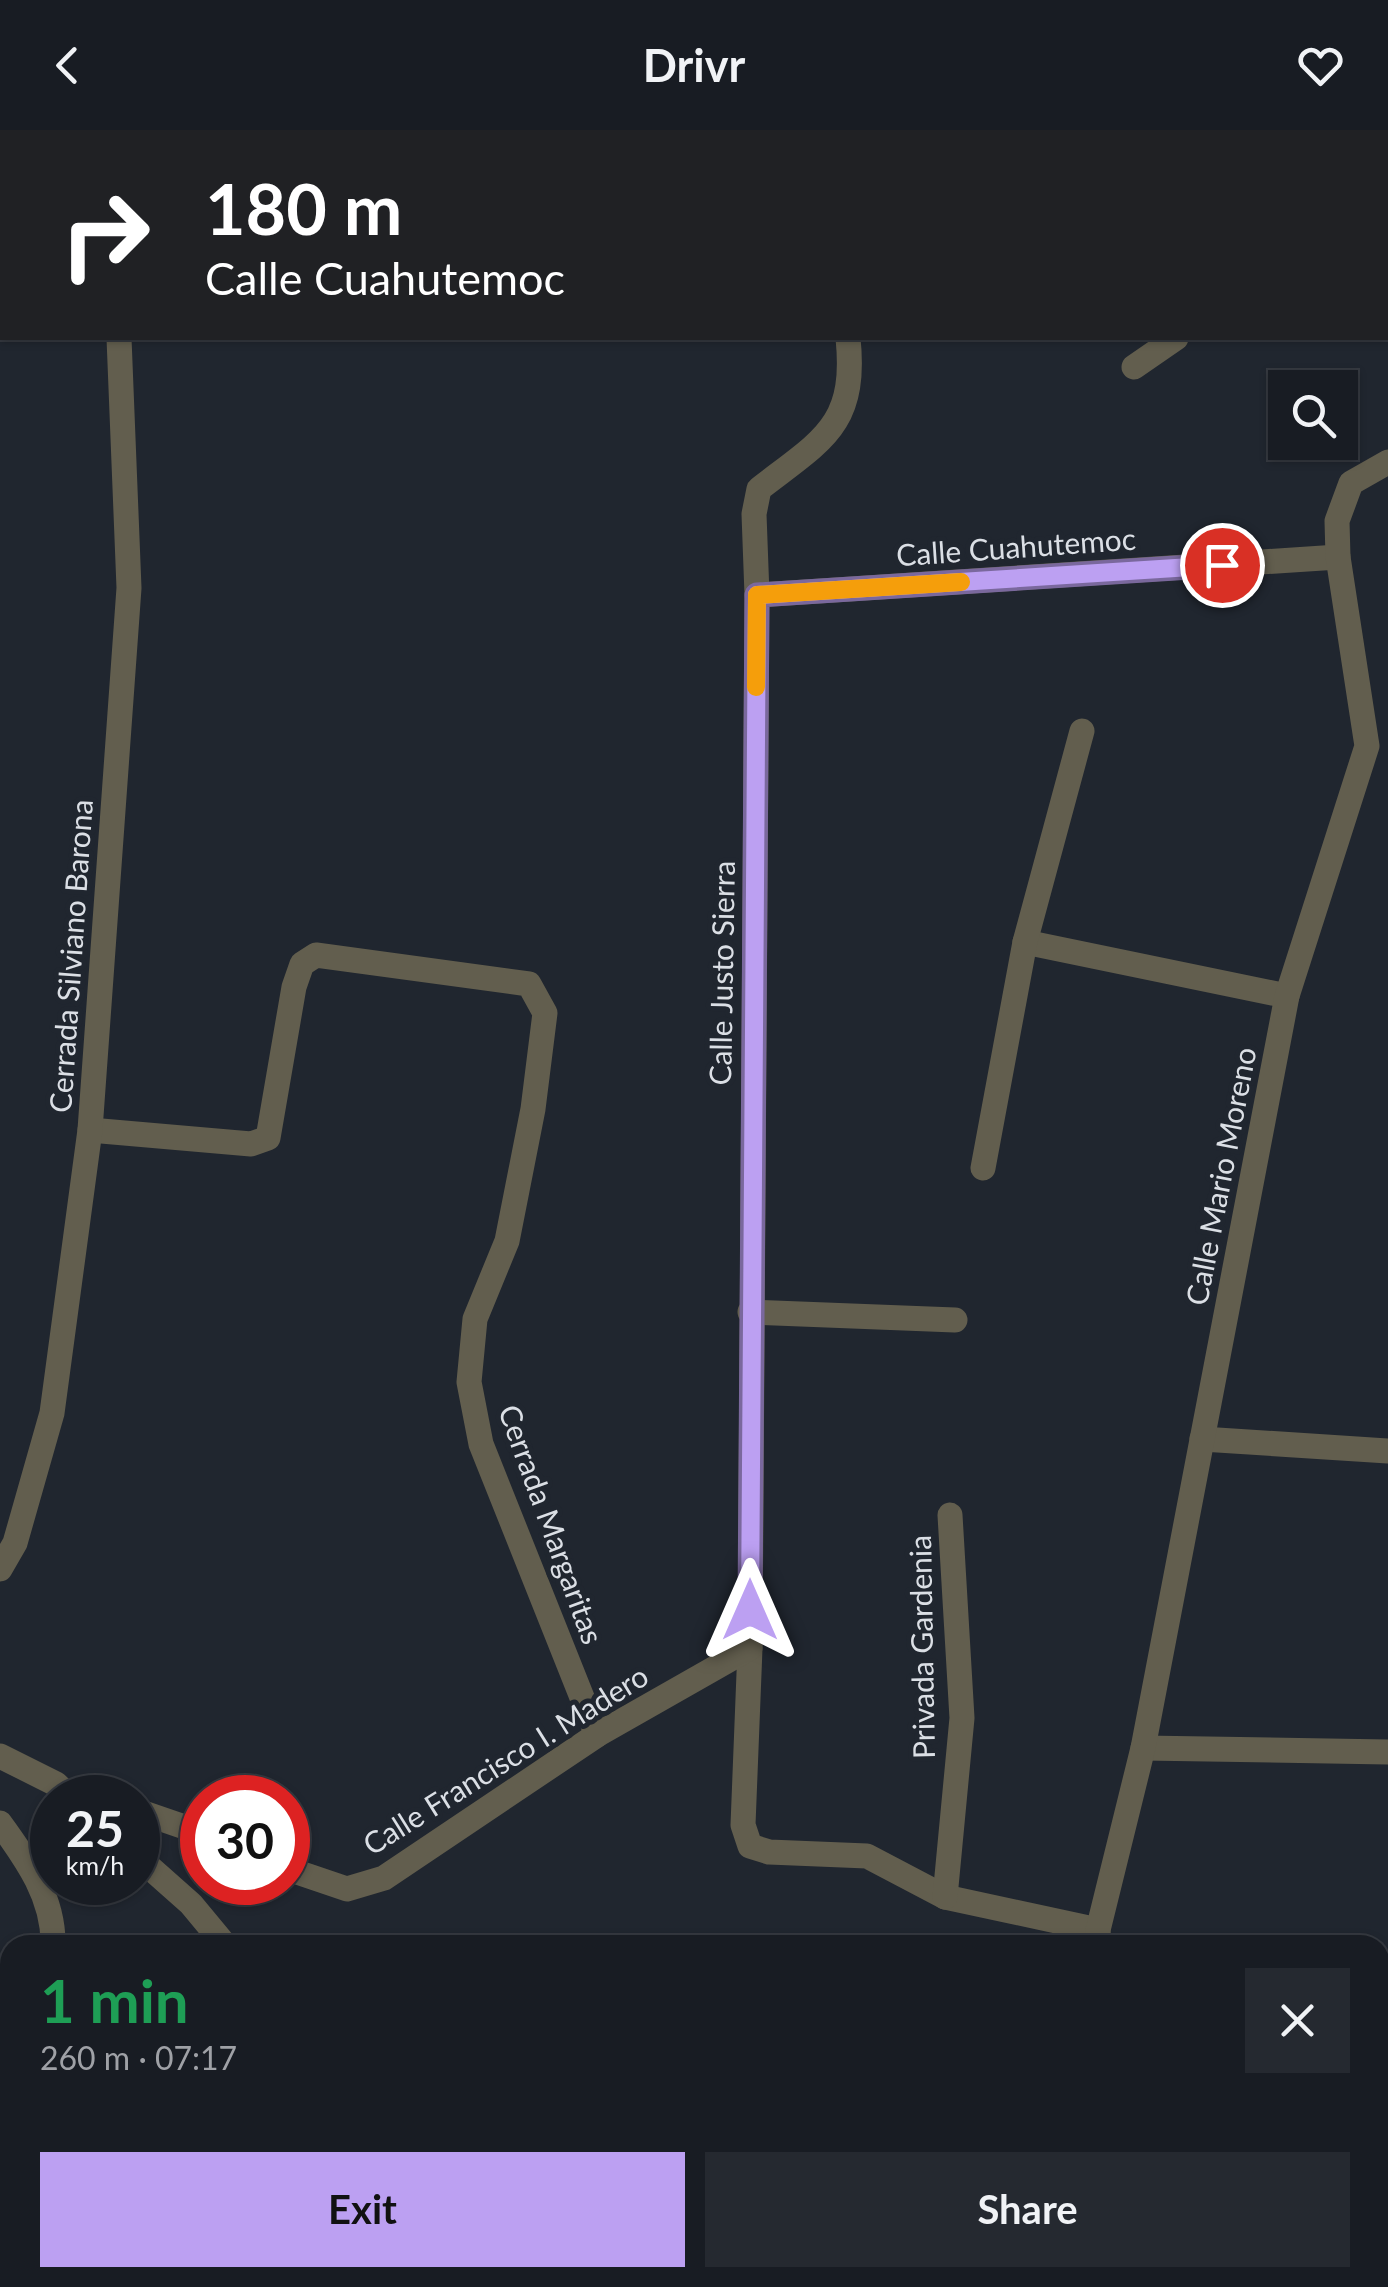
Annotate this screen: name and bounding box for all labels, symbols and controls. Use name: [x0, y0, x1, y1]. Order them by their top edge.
icon: back: [40, 38, 95, 93]
text: Drivr: [643, 38, 745, 92]
icon: heart: [1293, 38, 1348, 93]
text: 180 m: [205, 166, 402, 250]
icon: right: [40, 170, 170, 300]
text: Calle Cuahutemoc: [205, 251, 565, 305]
map controls: [1268, 370, 1358, 460]
button: search: [1268, 370, 1358, 460]
street label: Calle Cuahutemoc: [895, 520, 1137, 572]
pin: [1180, 523, 1265, 608]
icon: arrive: [1195, 538, 1250, 593]
street label: Cerrada Silviano Barona: [41, 798, 99, 1114]
street label: Calle Justo Sierra: [701, 860, 741, 1086]
street label: Calle Mario Moreno: [1177, 1044, 1263, 1308]
street label: Cerrada Margaritas: [492, 1400, 612, 1648]
street label: Privada Gardenia: [901, 1535, 941, 1759]
position arrow: [698, 1558, 802, 1662]
street label: Calle Francisco I. Madero: [356, 1656, 654, 1862]
speed limit sign: 30: [180, 1775, 310, 1905]
text: 25: [66, 1798, 124, 1858]
text: km/h: [66, 1850, 124, 1880]
text: 1 min: [40, 1964, 189, 2036]
button: close: [1245, 1968, 1350, 2073]
text: 260 m · 07:17: [40, 2038, 237, 2077]
button: Exit: [40, 2152, 685, 2267]
button: Share: [705, 2152, 1350, 2267]

